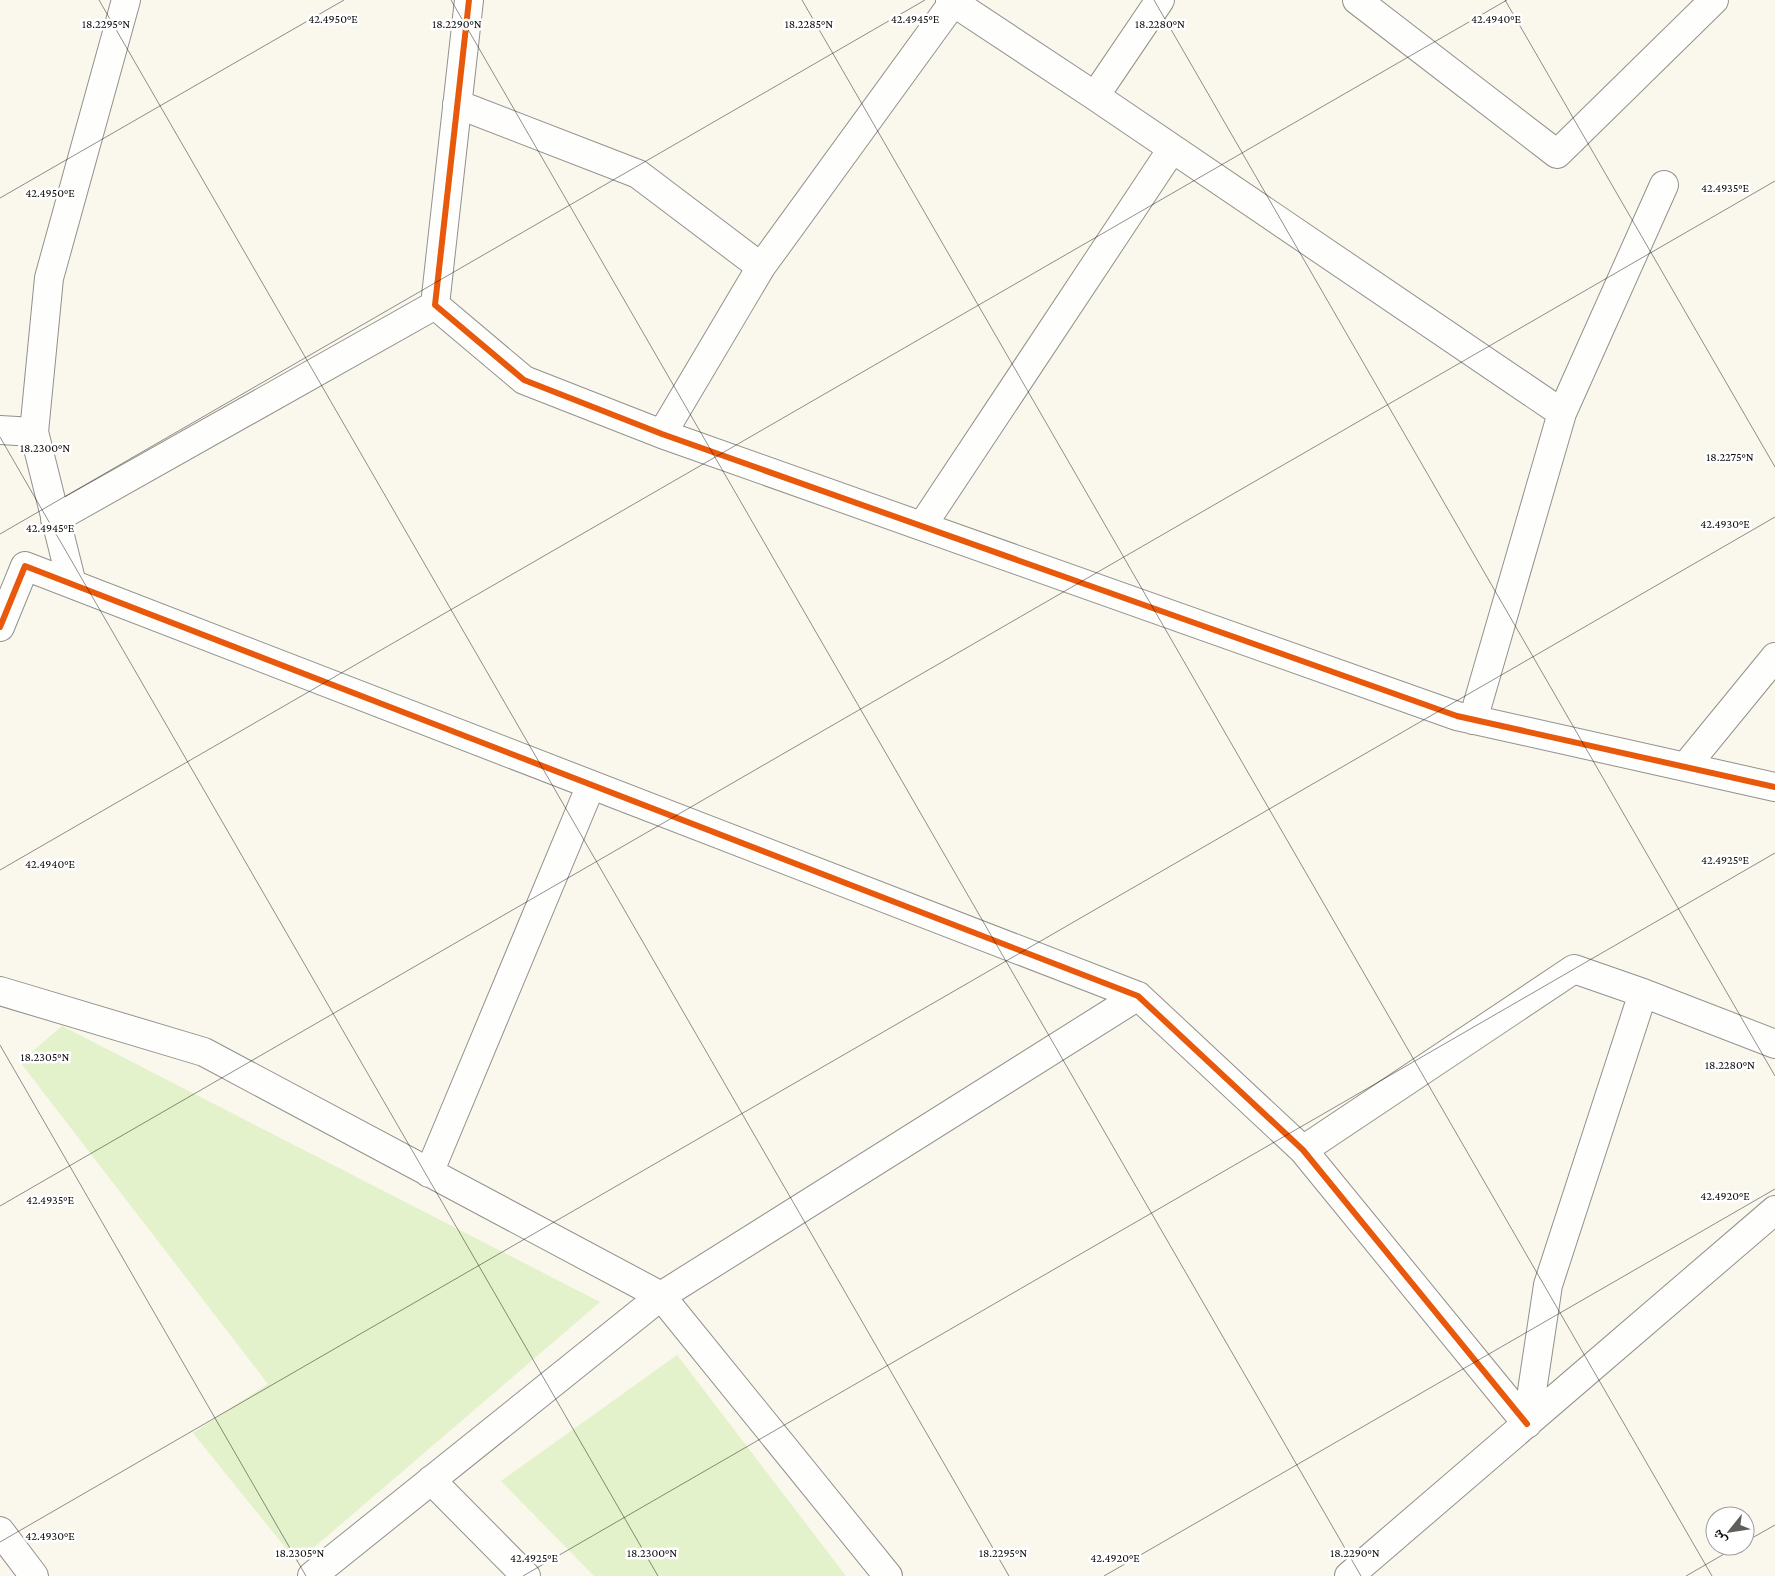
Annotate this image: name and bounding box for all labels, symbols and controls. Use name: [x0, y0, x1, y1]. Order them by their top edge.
text: 42.4950°E: [308, 12, 358, 26]
text: 42.4945°E: [891, 12, 940, 26]
text: 42.4940°E: [1471, 12, 1521, 26]
text: 18.2295°N: [82, 17, 130, 31]
text: 18.2290°N: [432, 17, 482, 31]
text: 18.2285°N: [785, 17, 833, 31]
text: 18.2280°N: [1135, 17, 1185, 31]
text: 42.4935°E: [1701, 181, 1750, 195]
text: 42.4950°E: [25, 186, 75, 200]
text: 18.2300°N: [20, 441, 70, 455]
text: 18.2275°N: [1706, 450, 1754, 464]
text: 42.4930°E: [1700, 517, 1750, 531]
text: 42.4945°E: [26, 521, 75, 535]
text: 42.4925°E: [1701, 853, 1750, 867]
text: 42.4940°E: [25, 857, 75, 871]
text: 18.2305°N: [21, 1050, 70, 1064]
text: 18.2280°N: [1705, 1058, 1755, 1072]
text: 42.4920°E: [1700, 1189, 1750, 1203]
text: 42.4935°E: [26, 1193, 75, 1207]
north arrow: [1705, 1506, 1755, 1556]
text: ش: [1708, 1526, 1730, 1548]
text: 42.4930°E: [25, 1529, 75, 1543]
text: 18.2305°N: [276, 1546, 325, 1560]
text: 18.2300°N: [627, 1546, 677, 1560]
text: 18.2295°N: [979, 1546, 1027, 1560]
text: 18.2290°N: [1330, 1546, 1380, 1560]
text: 42.4925°E: [510, 1551, 559, 1565]
text: 42.4920°E: [1090, 1551, 1140, 1565]

